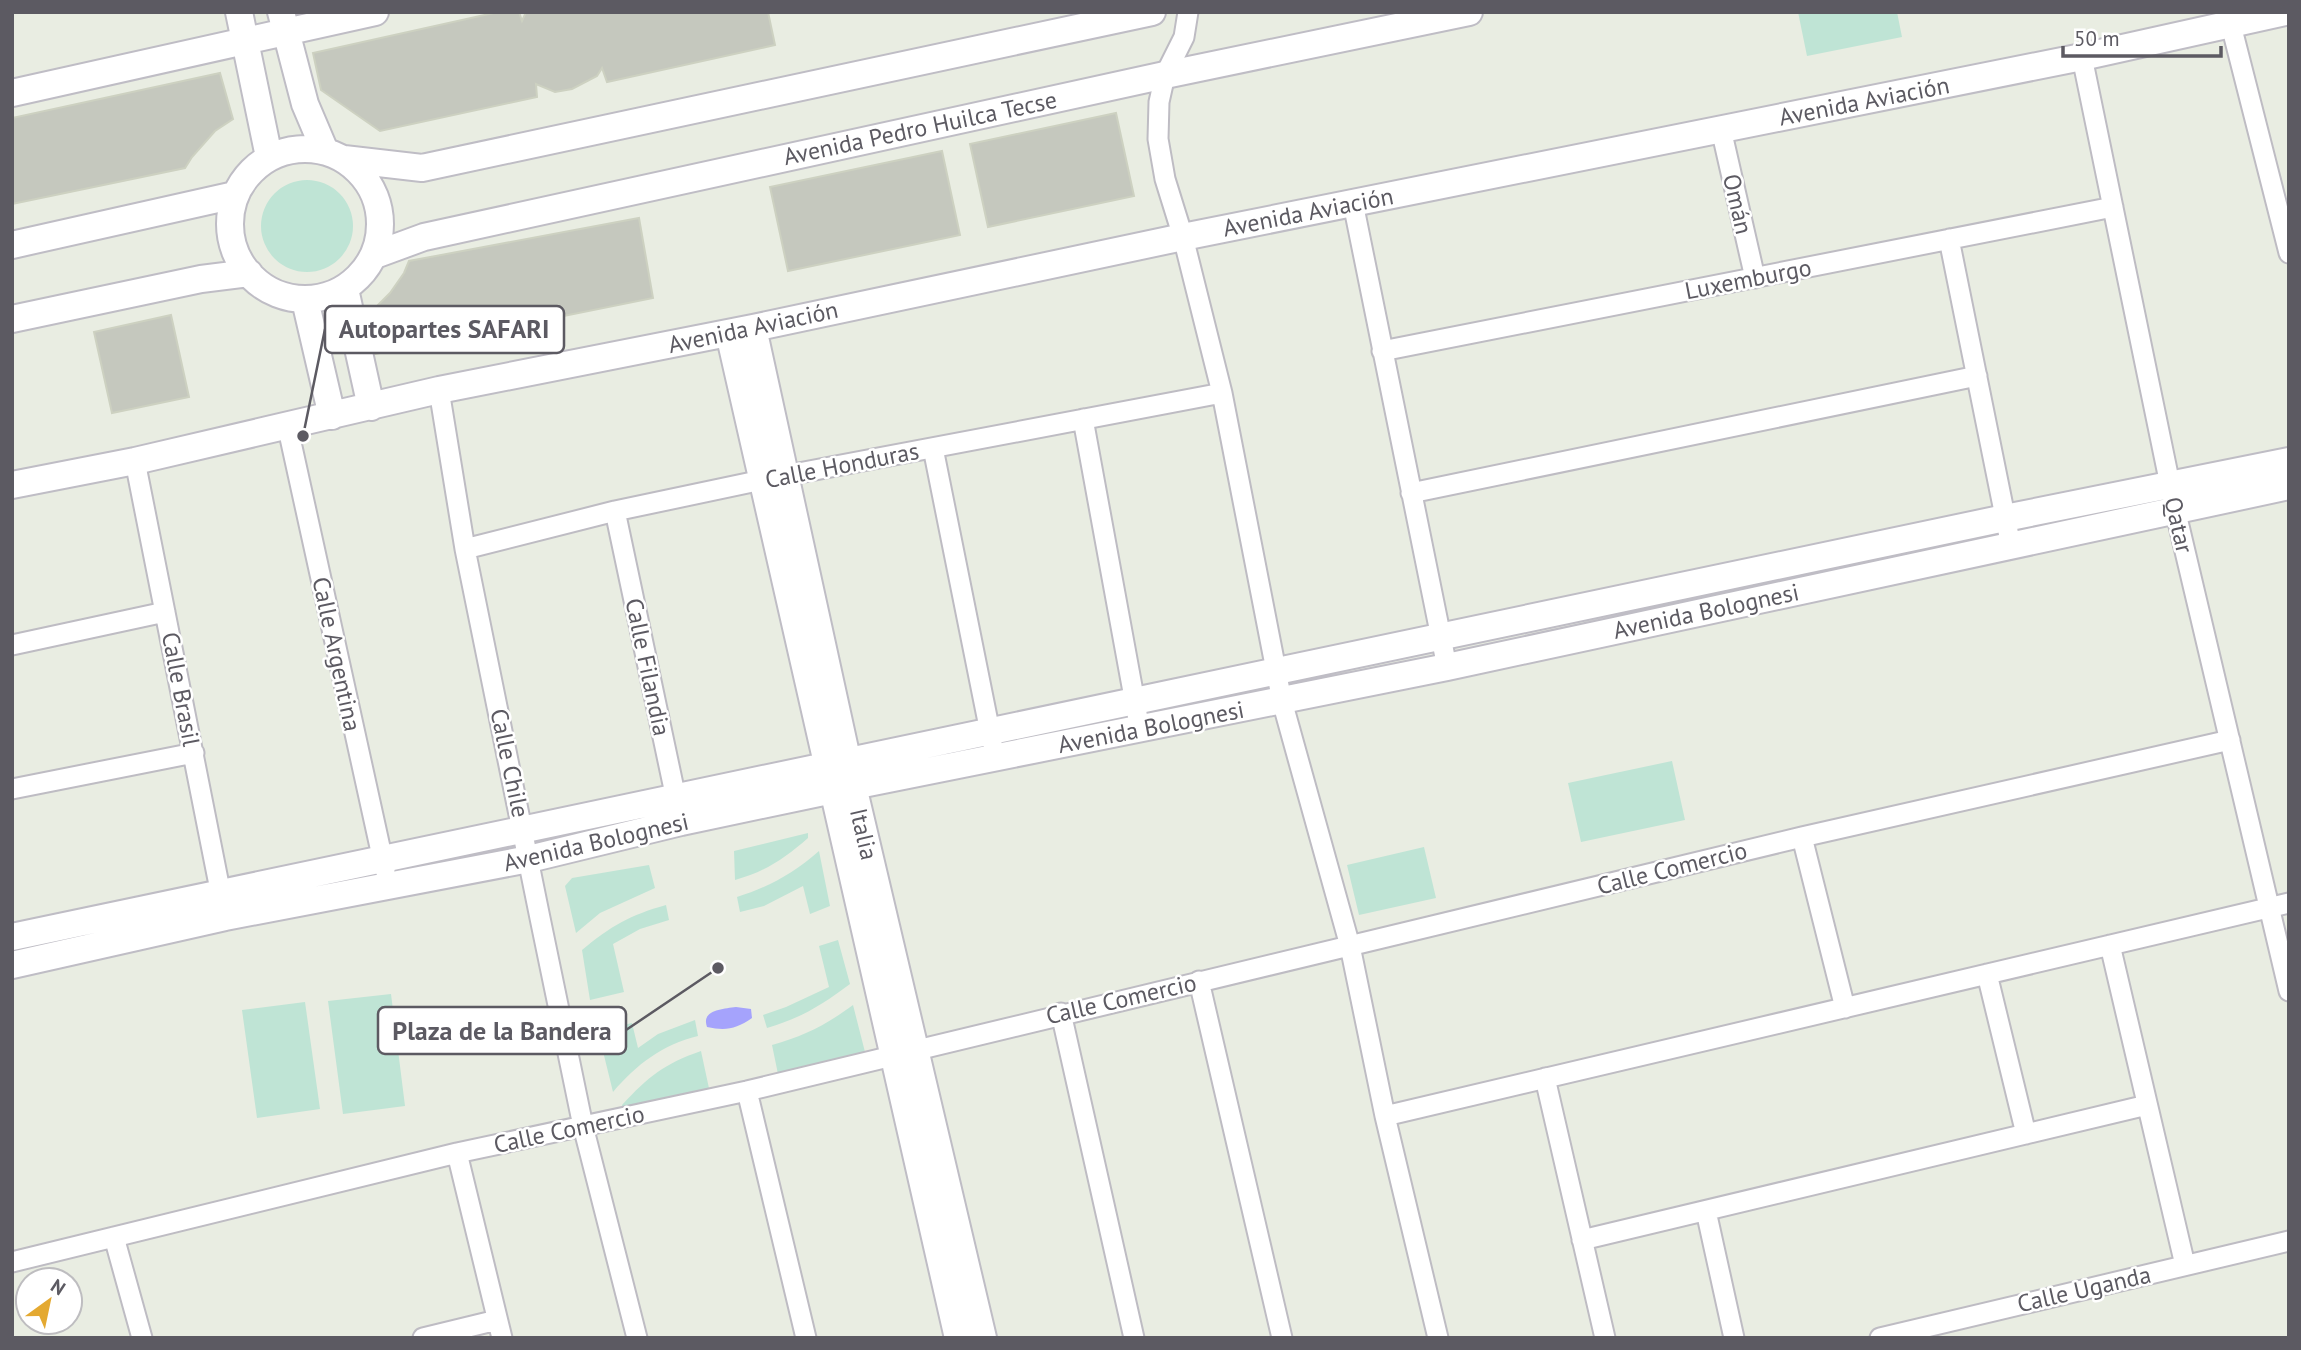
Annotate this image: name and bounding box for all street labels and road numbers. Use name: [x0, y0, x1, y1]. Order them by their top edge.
street label: Avenida Aviación: [1776, 69, 1952, 133]
street label: Avenida Pedro Huilca Tecse: [780, 84, 1060, 172]
street label: Omán: [1716, 171, 1760, 237]
street label: Avenida Aviación: [1220, 180, 1396, 244]
street label: Luxemburgo: [1682, 252, 1814, 306]
street label: Avenida Aviación: [665, 294, 841, 360]
street label: Calle Honduras: [762, 435, 922, 495]
street label: Qatar: [2158, 494, 2200, 556]
street label: Calle Argentina: [306, 574, 368, 734]
street label: Avenida Bolognesi: [1610, 576, 1802, 646]
street label: Calle Filandia: [618, 595, 678, 739]
street label: Calle Brasil: [155, 629, 207, 749]
street label: Avenida Bolognesi: [1055, 694, 1247, 760]
street label: Calle Chile: [483, 706, 537, 820]
street label: Italia: [843, 805, 885, 863]
street label: Avenida Bolognesi: [500, 806, 692, 878]
street label: Calle Comercio: [1594, 834, 1750, 902]
street label: Calle Comercio: [1043, 967, 1199, 1031]
street label: Calle Comercio: [491, 1098, 647, 1160]
street label: Calle Uganda: [2014, 1259, 2154, 1319]

